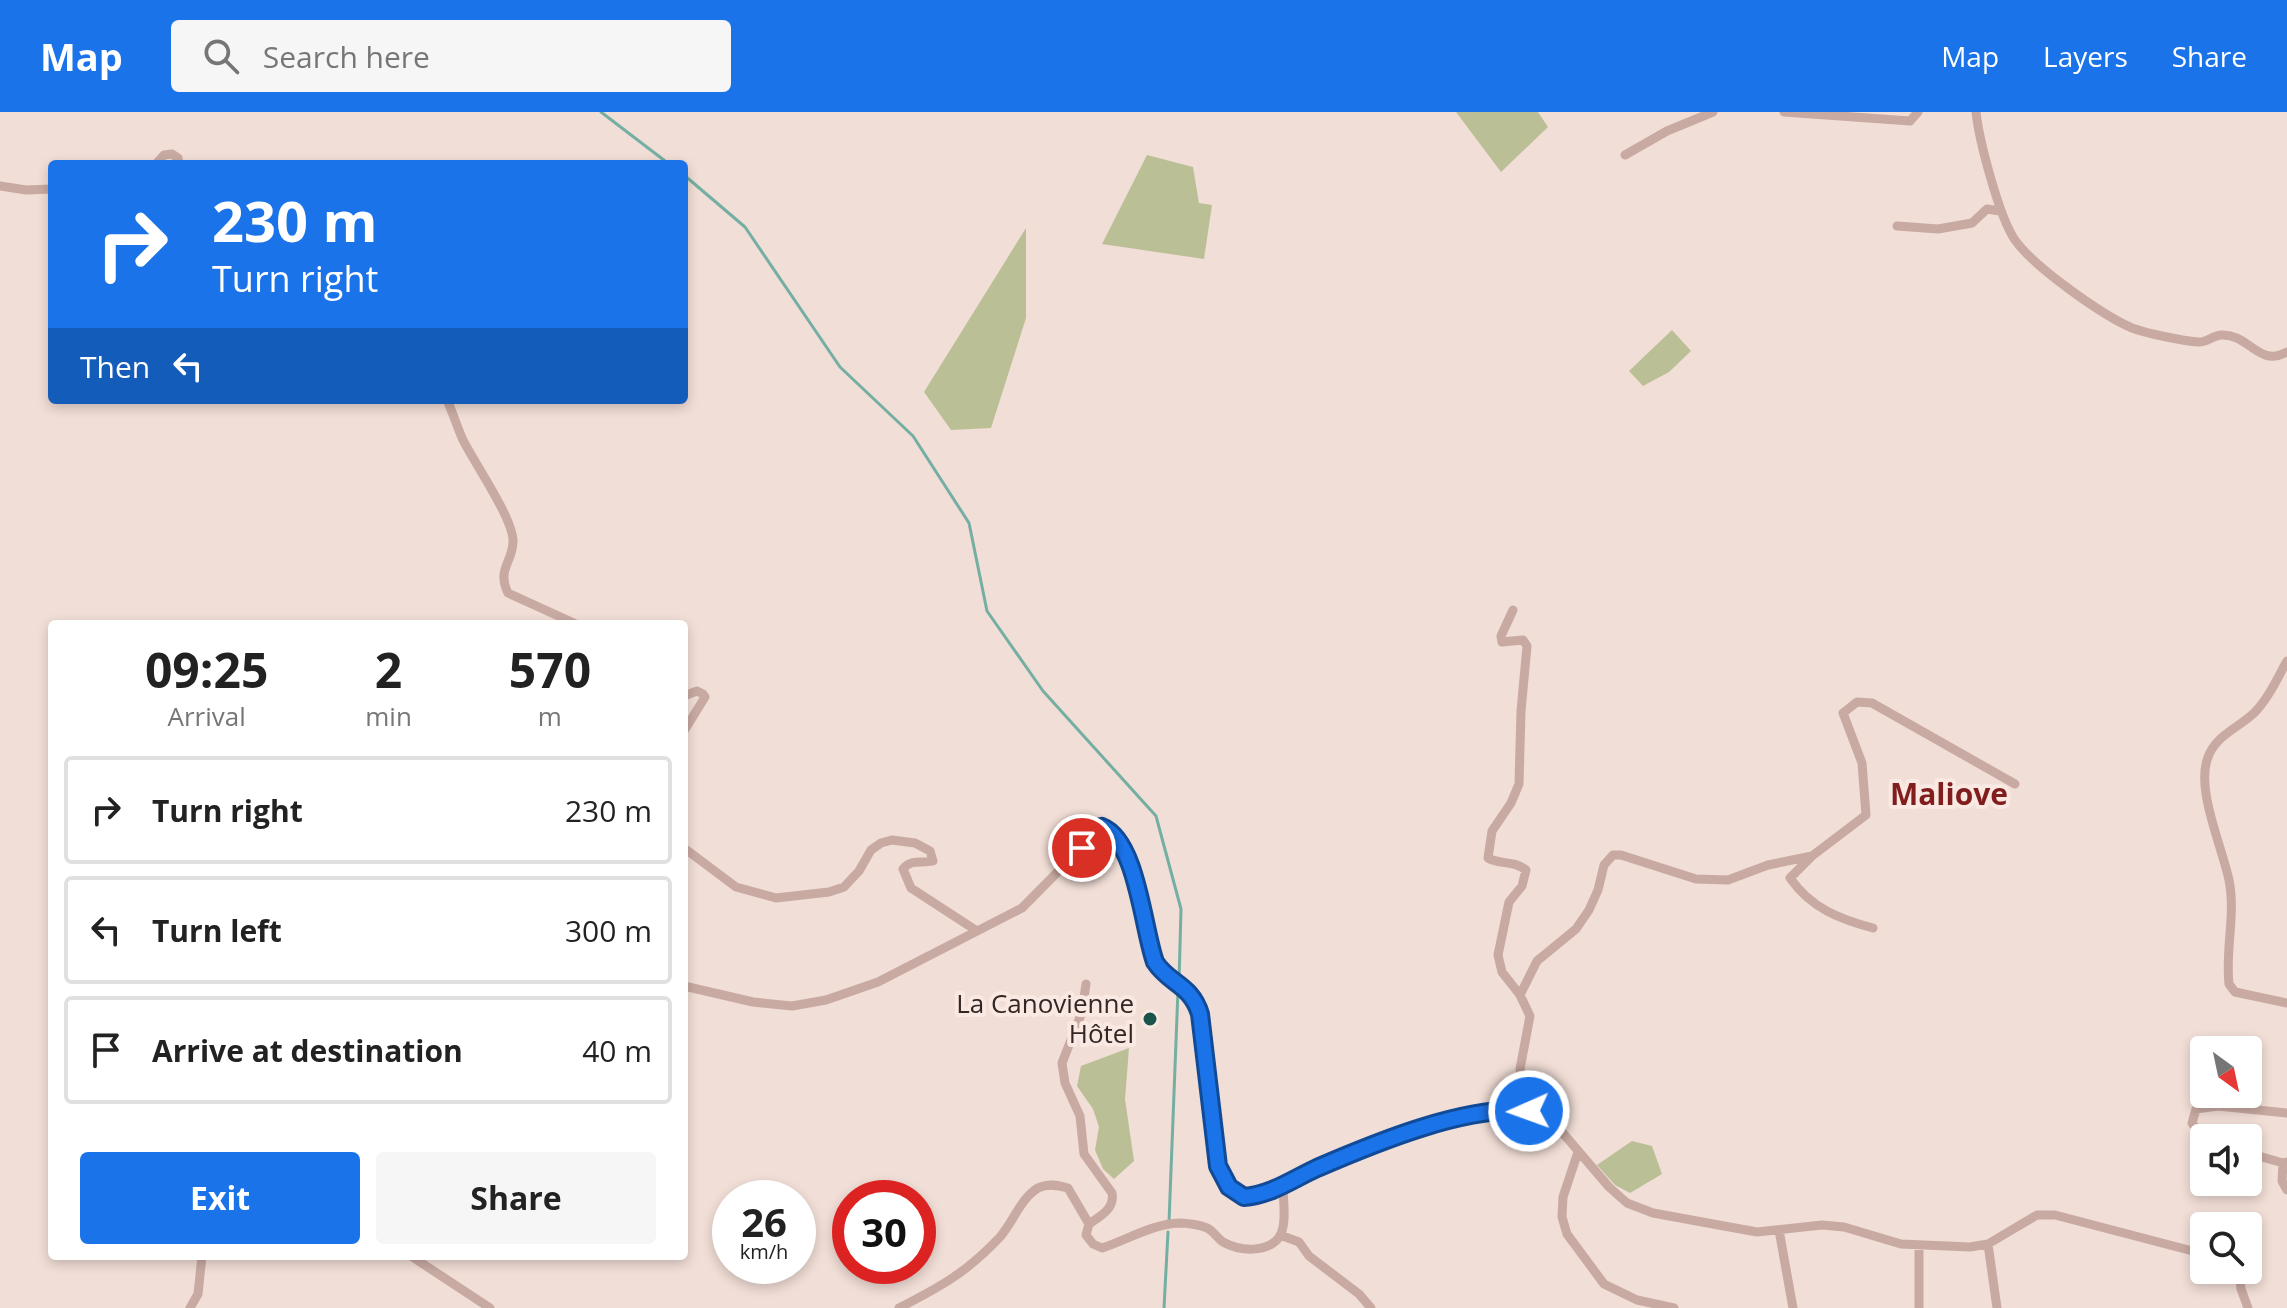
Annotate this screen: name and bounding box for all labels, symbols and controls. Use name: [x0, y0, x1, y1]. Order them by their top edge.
search box: [171, 20, 731, 92]
text: Map: [40, 30, 123, 82]
icon: search: [199, 34, 243, 78]
text: Search here: [263, 36, 430, 77]
text: Map: [1941, 37, 1999, 75]
text: Layers: [2043, 37, 2128, 75]
text: Share: [2172, 37, 2247, 75]
text: 230 m: [212, 182, 378, 258]
icon: right: [80, 192, 184, 296]
text: Turn right: [212, 254, 378, 303]
icon: left: [166, 344, 210, 388]
text: Then: [80, 346, 150, 387]
text: 09:25: [145, 637, 268, 702]
text: 2: [375, 637, 402, 702]
text: 570: [509, 637, 591, 702]
text: Arrival: [167, 698, 246, 734]
text: min: [365, 698, 412, 734]
text: m: [538, 698, 562, 734]
district label: Maliove: [1890, 773, 2008, 814]
icon: right: [84, 788, 128, 832]
text: Turn right: [152, 790, 303, 831]
text: 230 m: [565, 790, 652, 831]
pin: [1048, 814, 1116, 882]
icon: arrive: [1060, 826, 1104, 870]
icon: left: [84, 908, 128, 952]
text: Turn left: [152, 910, 282, 951]
text: 300 m: [565, 910, 652, 951]
place label: La Canovienne Hôtel: [956, 985, 1134, 1051]
marker: La Canovienne Hôtel: [1141, 1010, 1159, 1028]
icon: arrive: [84, 1028, 128, 1072]
text: Arrive at destination: [152, 1030, 463, 1071]
text: 40 m: [582, 1030, 652, 1071]
north arrow: [2190, 1036, 2262, 1108]
map controls: [2190, 1036, 2262, 1284]
position arrow: [1487, 1069, 1571, 1153]
button: sound: [2190, 1124, 2262, 1196]
button: Exit: [80, 1152, 360, 1244]
button: Share: [376, 1152, 656, 1244]
speed limit sign: 30: [832, 1180, 936, 1284]
text: 26: [741, 1194, 787, 1249]
button: search: [2190, 1212, 2262, 1284]
text: km/h: [740, 1238, 788, 1265]

